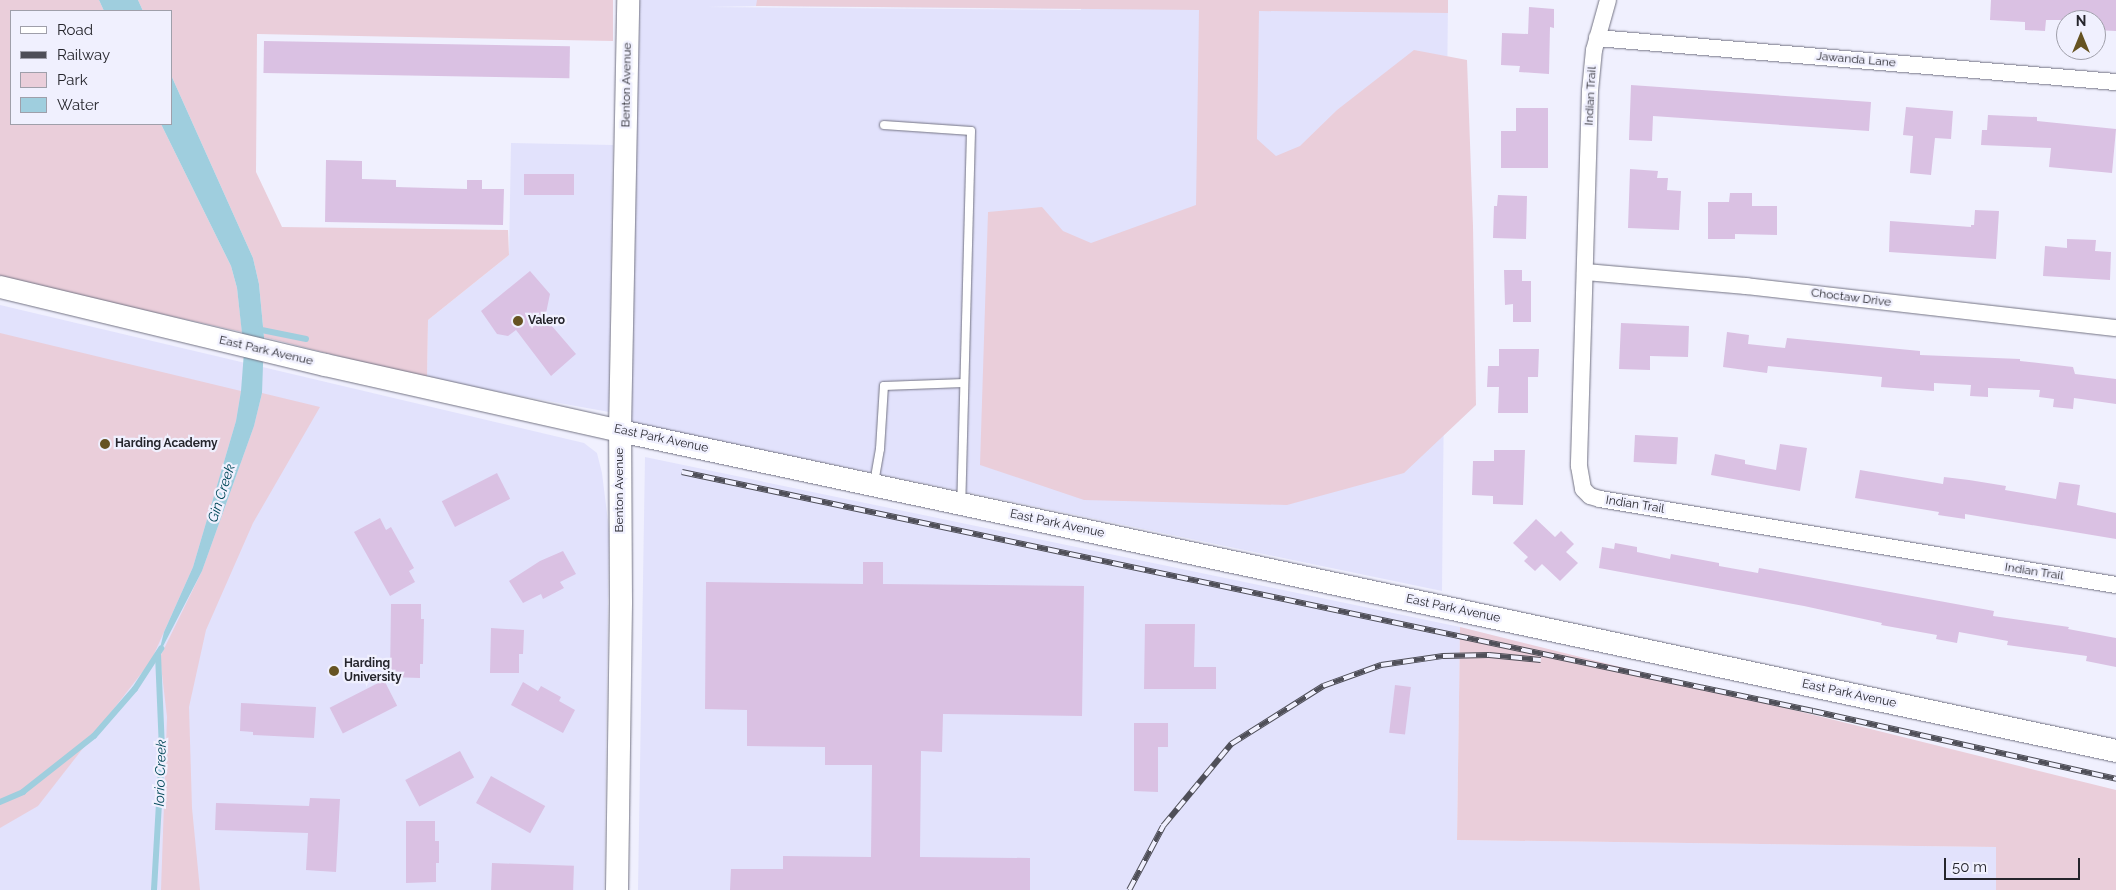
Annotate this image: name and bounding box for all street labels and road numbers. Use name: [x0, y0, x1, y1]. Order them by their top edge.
street label: Benton Avenue: [619, 42, 635, 128]
street label: Jawanda Lane: [1816, 49, 1896, 71]
street label: Indian Trail: [1582, 66, 1600, 126]
street label: Choctaw Drive: [1810, 286, 1892, 310]
street label: East Park Avenue: [217, 333, 315, 369]
street label: East Park Avenue: [612, 422, 710, 456]
street label: Benton Avenue: [613, 447, 627, 533]
street label: Indian Trail: [1604, 493, 1666, 517]
street label: East Park Avenue: [1008, 507, 1106, 541]
street label: Indian Trail: [2003, 560, 2065, 584]
street label: East Park Avenue: [1404, 592, 1502, 626]
street label: East Park Avenue: [1800, 677, 1898, 711]

